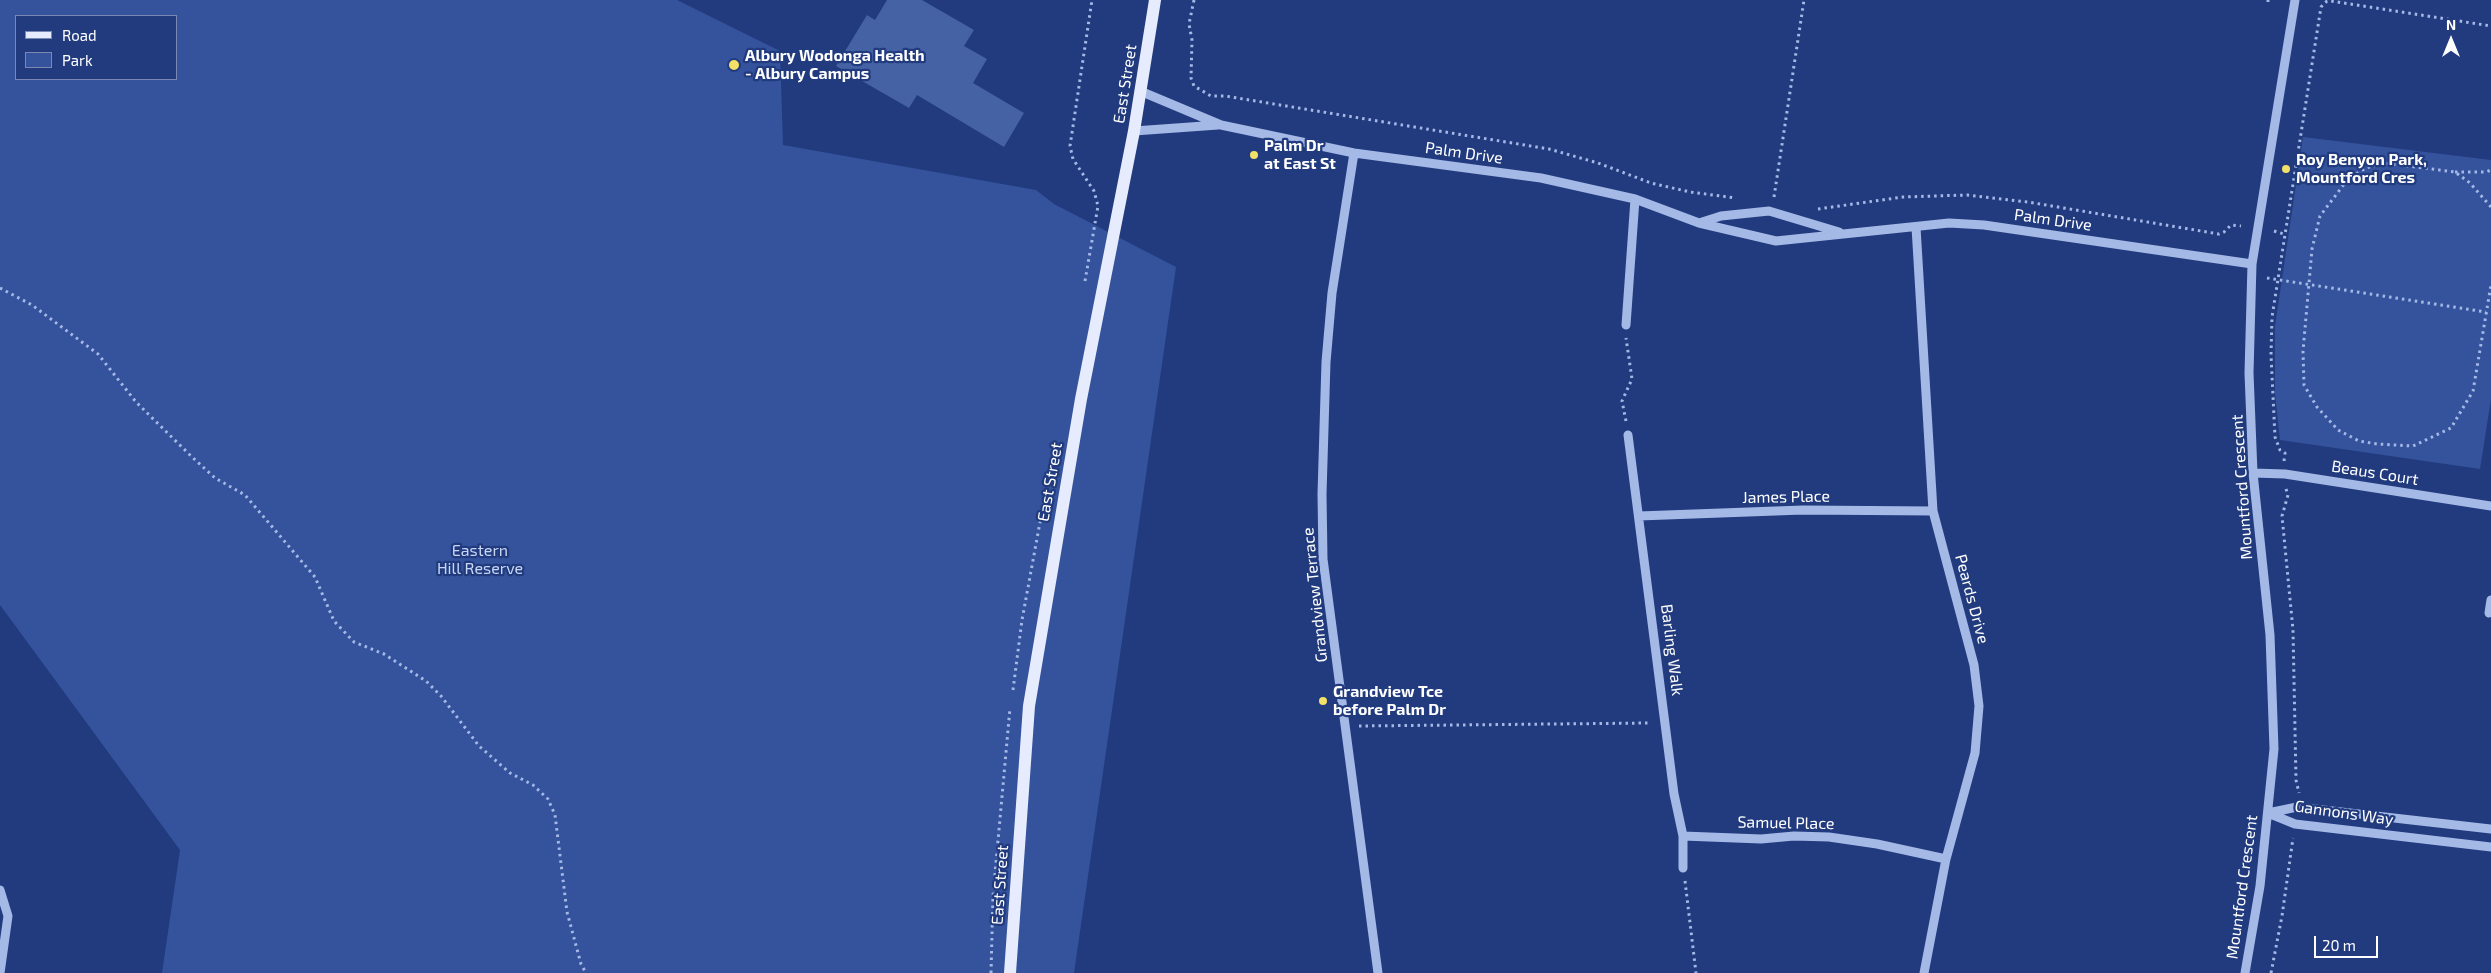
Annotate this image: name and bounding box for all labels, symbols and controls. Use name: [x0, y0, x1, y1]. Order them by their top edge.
legend: [15, 15, 178, 80]
north arrow: [2426, 15, 2476, 65]
text: N: [2446, 16, 2456, 33]
text: Road: [62, 26, 97, 44]
street label: East Street: [1109, 43, 1141, 125]
place label: Albury Wodonga Health - Albury Campus: [745, 46, 925, 84]
text: Park: [62, 51, 93, 69]
marker: Albury Wodonga Health - Albury Campus: [727, 58, 741, 72]
place label: Palm Dr at East St: [1264, 136, 1336, 174]
street label: Palm Drive: [1424, 138, 1504, 168]
marker: Palm Dr at East St: [1248, 149, 1260, 161]
place label: Roy Benyon Park, Mountford Cres: [2296, 150, 2427, 188]
marker: Roy Benyon Park, Mountford Cres: [2280, 163, 2292, 175]
street label: Palm Drive: [2013, 205, 2093, 235]
street label: Mountford Crescent: [2227, 414, 2257, 560]
street label: East Street: [1034, 441, 1066, 523]
street label: Beaus Court: [2330, 457, 2420, 489]
street label: James Place: [1742, 487, 1830, 507]
street label: Grandview Terrace: [1298, 527, 1332, 663]
park label: Eastern Hill Reserve: [437, 541, 523, 579]
street label: Peards Drive: [1951, 552, 1993, 646]
street label: Barling Walk: [1657, 603, 1687, 697]
place label: Grandview Tce before Palm Dr: [1333, 682, 1446, 720]
marker: Grandview Tce before Palm Dr: [1317, 695, 1329, 707]
street label: Gannons Way: [2293, 797, 2395, 829]
street label: Samuel Place: [1737, 813, 1835, 833]
street label: Mountford Crescent: [2222, 814, 2262, 960]
street label: East Street: [988, 844, 1012, 926]
scale bar: [2316, 926, 2380, 958]
text: 20 m: [2322, 936, 2356, 954]

